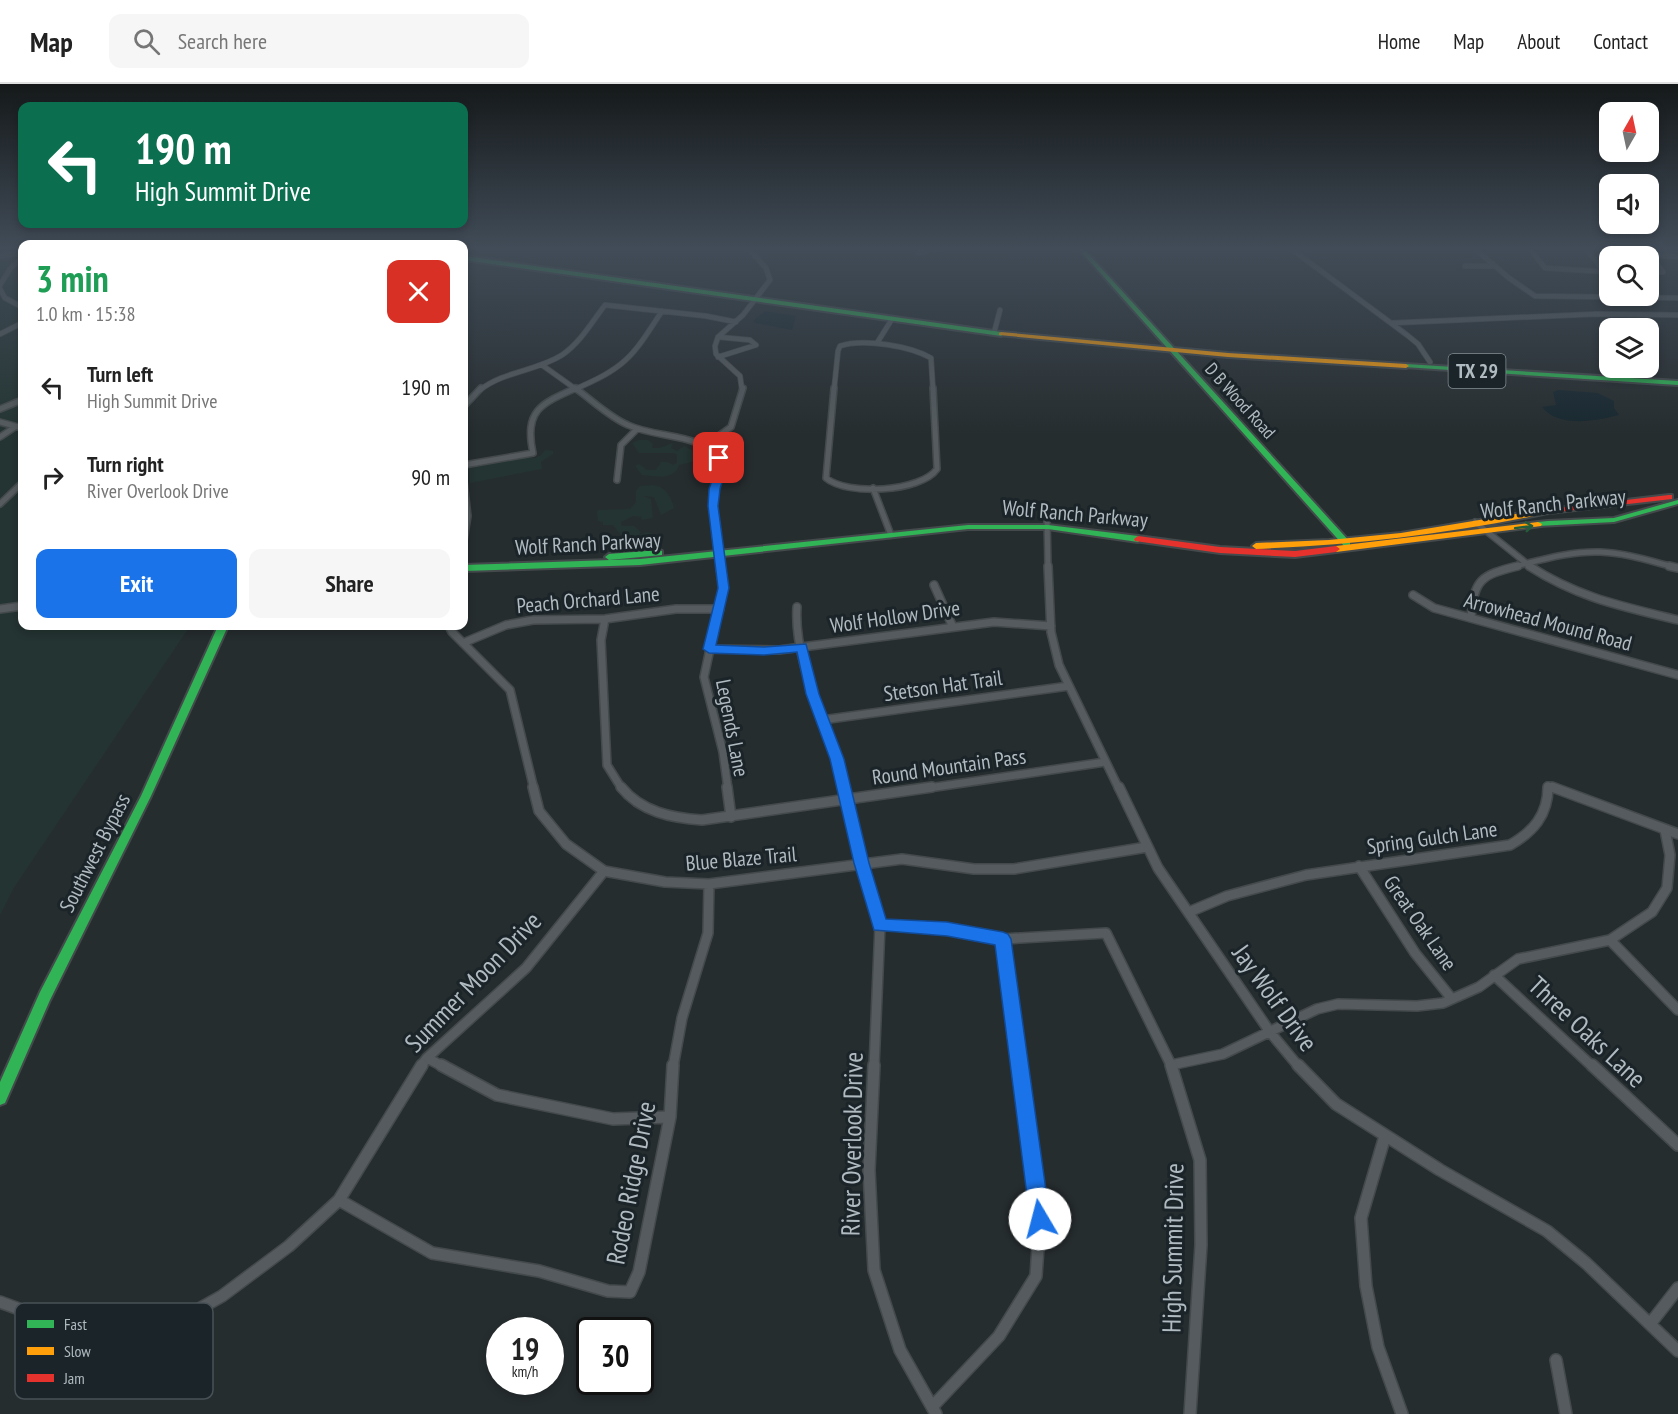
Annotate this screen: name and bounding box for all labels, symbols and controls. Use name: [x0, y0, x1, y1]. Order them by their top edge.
search box: [109, 14, 529, 68]
text: Map: [30, 23, 73, 60]
icon: search: [130, 25, 163, 58]
text: Search here: [178, 27, 267, 55]
text: Home: [1378, 28, 1420, 55]
text: Map: [1453, 28, 1484, 55]
text: About: [1517, 28, 1560, 55]
text: Contact: [1593, 28, 1648, 55]
north arrow: [1599, 102, 1659, 162]
map controls: [1599, 102, 1659, 378]
text: 190 m: [135, 121, 232, 176]
icon: left: [36, 126, 114, 204]
text: High Summit Drive: [135, 174, 311, 208]
button: sound: [1599, 174, 1659, 234]
button: search: [1599, 246, 1659, 306]
text: 3 min: [36, 255, 109, 302]
button: close: [387, 260, 450, 323]
text: 1.0 km · 15:38: [36, 301, 135, 327]
button: layers: [1599, 318, 1659, 378]
road number: TX 29: [1448, 354, 1506, 388]
street label: D B Wood Road: [1200, 358, 1281, 444]
text: Turn left: [87, 360, 153, 388]
icon: left: [36, 371, 69, 404]
text: 190 m: [401, 373, 450, 401]
text: High Summit Drive: [87, 388, 217, 414]
pin: [693, 432, 744, 483]
icon: arrive: [702, 441, 735, 474]
text: Turn right: [87, 450, 164, 478]
icon: right: [36, 461, 69, 494]
text: 90 m: [411, 463, 450, 491]
text: River Overlook Drive: [87, 478, 229, 504]
street label: Wolf Ranch Parkway: [1479, 482, 1627, 525]
street label: Wolf Ranch Parkway: [1001, 494, 1149, 533]
one-way arrow: [1514, 521, 1534, 532]
street label: Wolf Ranch Parkway: [514, 526, 662, 561]
button: Exit: [36, 549, 237, 618]
button: Share: [249, 549, 450, 618]
street label: Peach Orchard Lane: [515, 580, 661, 619]
street label: Arrowhead Mound Road: [1461, 586, 1635, 657]
street label: Wolf Hollow Drive: [828, 594, 962, 639]
street label: Stetson Hat Trail: [882, 664, 1004, 707]
street label: Legends Lane: [710, 677, 755, 779]
street label: Round Mountain Pass: [870, 742, 1028, 791]
street label: Southwest Bypass: [53, 789, 136, 917]
street label: Spring Gulch Lane: [1365, 815, 1499, 860]
street label: Blue Blaze Trail: [684, 840, 798, 877]
street label: Great Oak Lane: [1378, 870, 1463, 976]
street label: Summer Moon Drive: [397, 904, 548, 1059]
street label: Jay Wolf Drive: [1225, 937, 1325, 1058]
street label: Three Oaks Lane: [1522, 969, 1653, 1095]
street label: River Overlook Drive: [833, 1052, 870, 1236]
street label: Rodeo Ridge Drive: [599, 1099, 662, 1267]
street label: High Summit Drive: [1155, 1163, 1190, 1333]
position arrow: [1008, 1187, 1072, 1251]
legend: [15, 1303, 213, 1399]
text: Fast: [64, 1314, 87, 1334]
speed limit sign: 30: [576, 1317, 654, 1395]
text: 19: [511, 1329, 539, 1368]
text: Slow: [64, 1341, 91, 1361]
text: km/h: [512, 1362, 538, 1381]
text: Jam: [63, 1368, 85, 1388]

